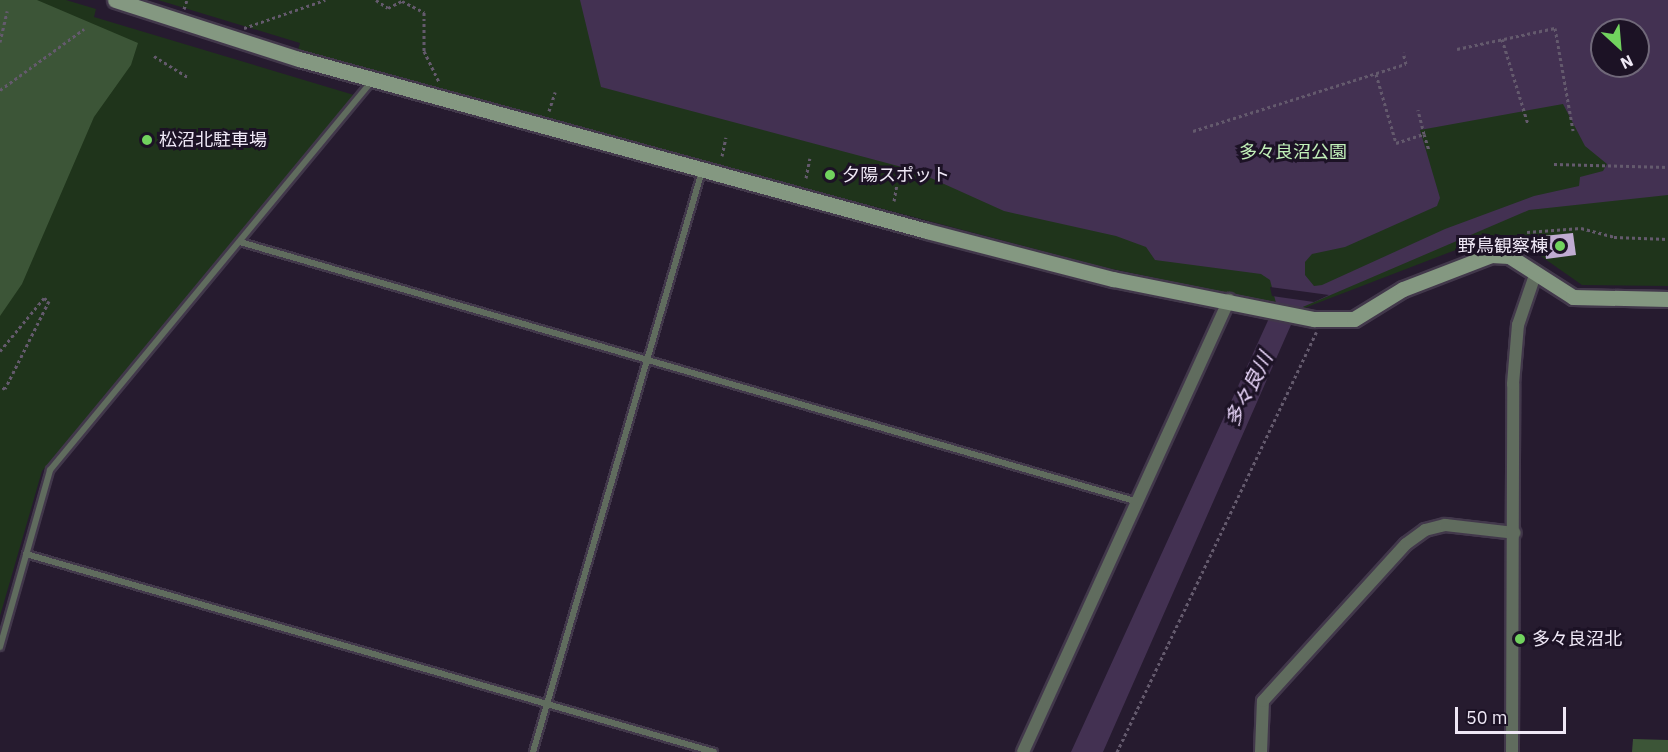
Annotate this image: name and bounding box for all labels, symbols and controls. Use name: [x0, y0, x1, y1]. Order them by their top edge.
north arrow: [1590, 18, 1650, 78]
text: N: [1617, 51, 1637, 74]
place label: 松沼北駐車場: [159, 129, 267, 151]
marker: 松沼北駐車場: [140, 133, 154, 147]
park label: 多々良沼公園: [1239, 141, 1347, 163]
place label: 夕陽スポット: [842, 164, 950, 186]
marker: 夕陽スポット: [823, 168, 837, 182]
place label: 野鳥観察棟: [1458, 235, 1548, 257]
marker: 野鳥観察棟: [1553, 239, 1567, 253]
water label: 多々良川: [1219, 348, 1277, 430]
place label: 多々良沼北: [1532, 628, 1622, 650]
marker: 多々良沼北: [1513, 632, 1527, 646]
scale bar: [1458, 695, 1569, 733]
text: 50 m: [1466, 706, 1508, 729]

